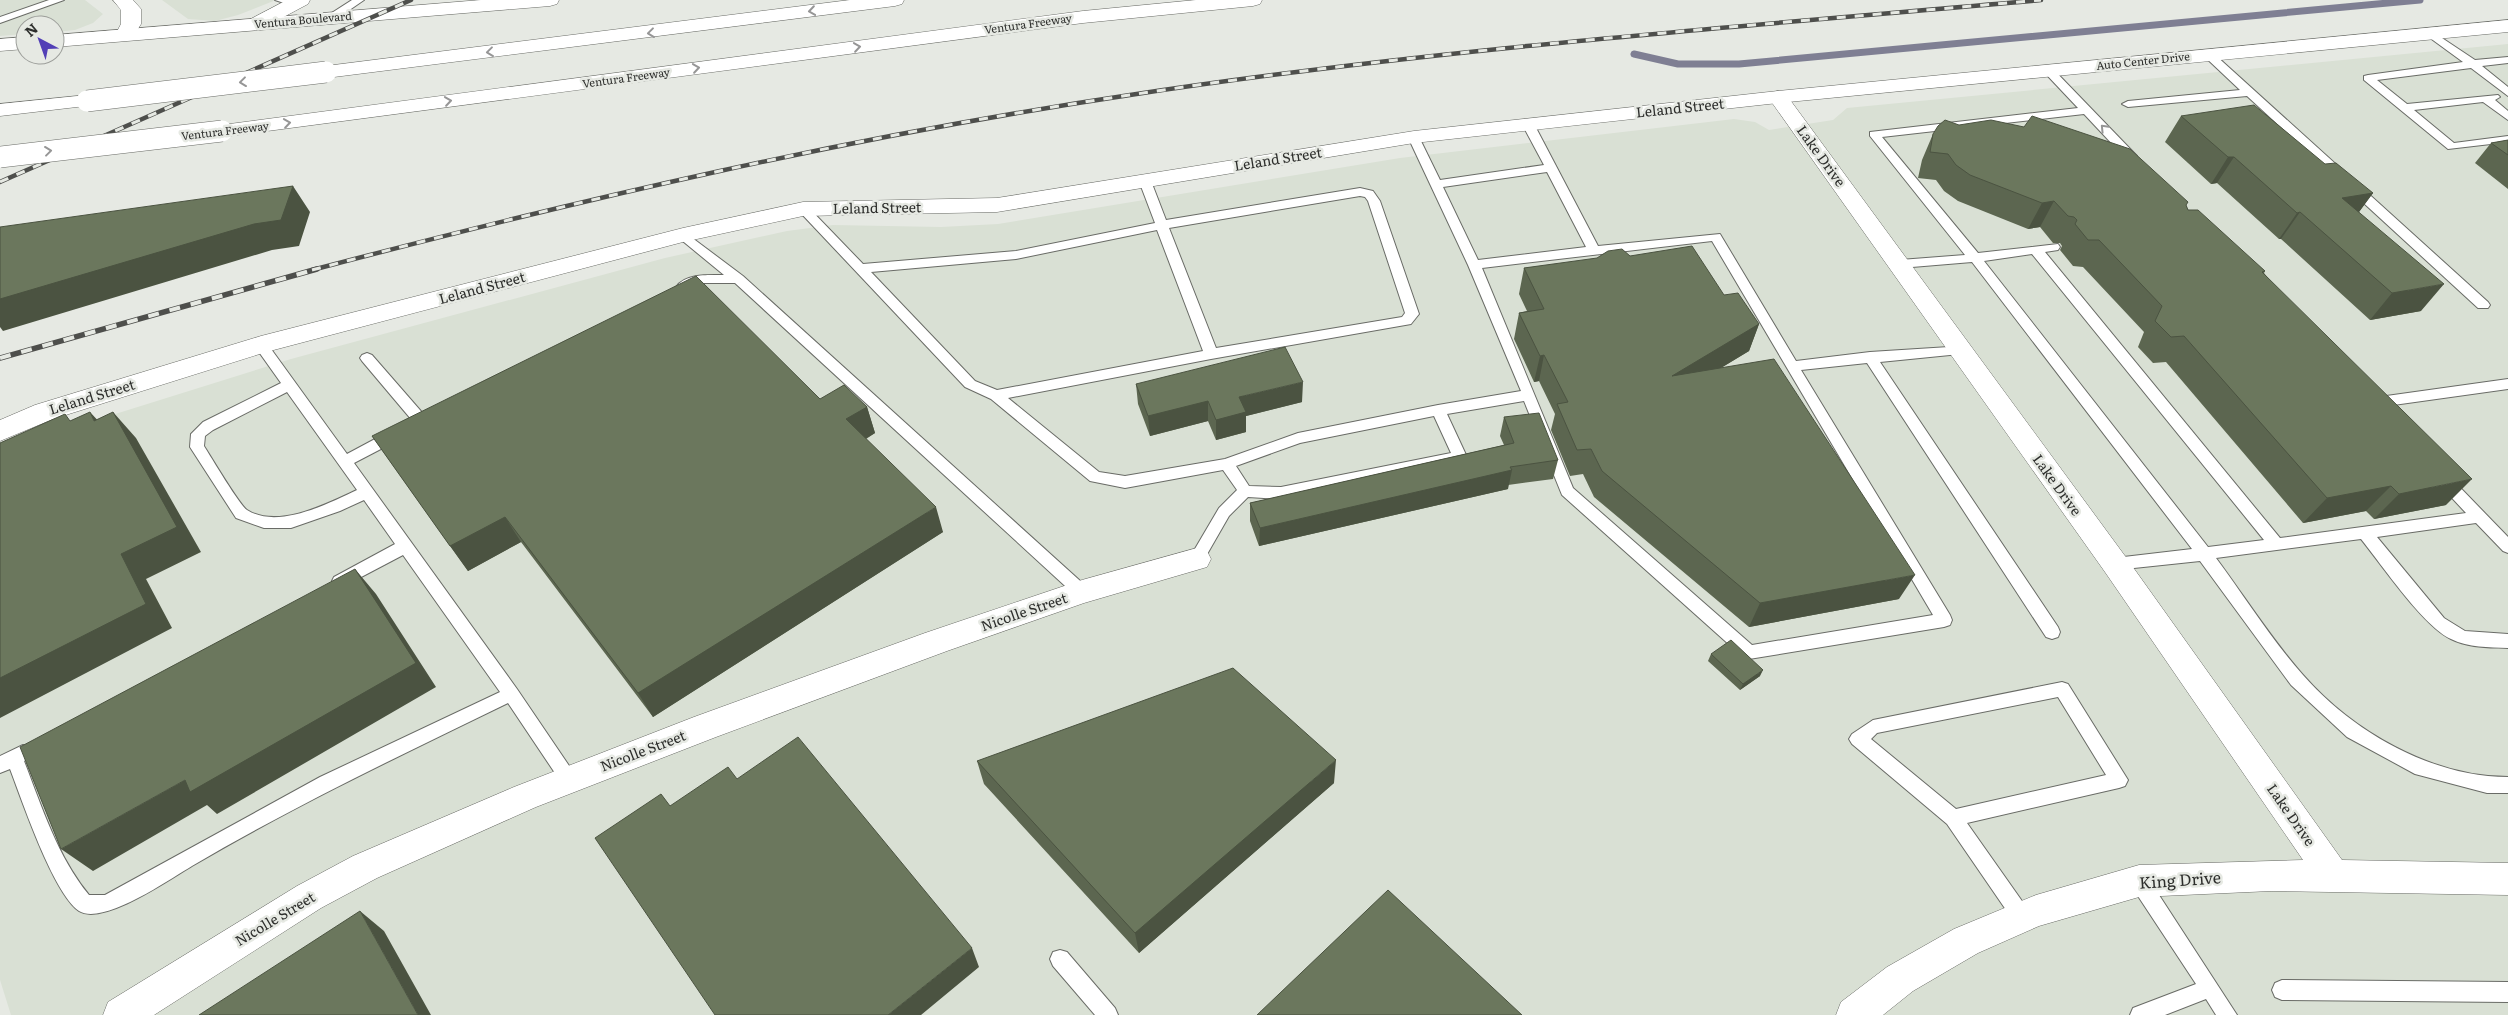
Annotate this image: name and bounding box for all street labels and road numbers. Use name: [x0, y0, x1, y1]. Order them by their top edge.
street label: Ventura Boulevard: [253, 7, 353, 31]
street label: Ventura Freeway: [983, 9, 1073, 37]
street label: Auto Center Drive: [2095, 47, 2191, 73]
street label: Ventura Freeway: [581, 63, 671, 91]
street label: Leland Street: [1635, 92, 1725, 122]
street label: Ventura Freeway: [180, 117, 270, 143]
street label: Lake Drive: [1793, 121, 1851, 190]
street label: Leland Street: [1232, 141, 1324, 175]
street label: Leland Street: [832, 196, 922, 218]
street label: Leland Street: [436, 266, 527, 308]
street label: Leland Street: [46, 373, 137, 419]
street label: Lake Drive: [2029, 450, 2087, 519]
street label: Nicolle Street: [978, 587, 1070, 635]
street label: Nicolle Street: [597, 724, 689, 776]
street label: Lake Drive: [2263, 779, 2321, 850]
street label: King Drive: [2138, 864, 2222, 894]
street label: Nicolle Street: [231, 886, 319, 950]

